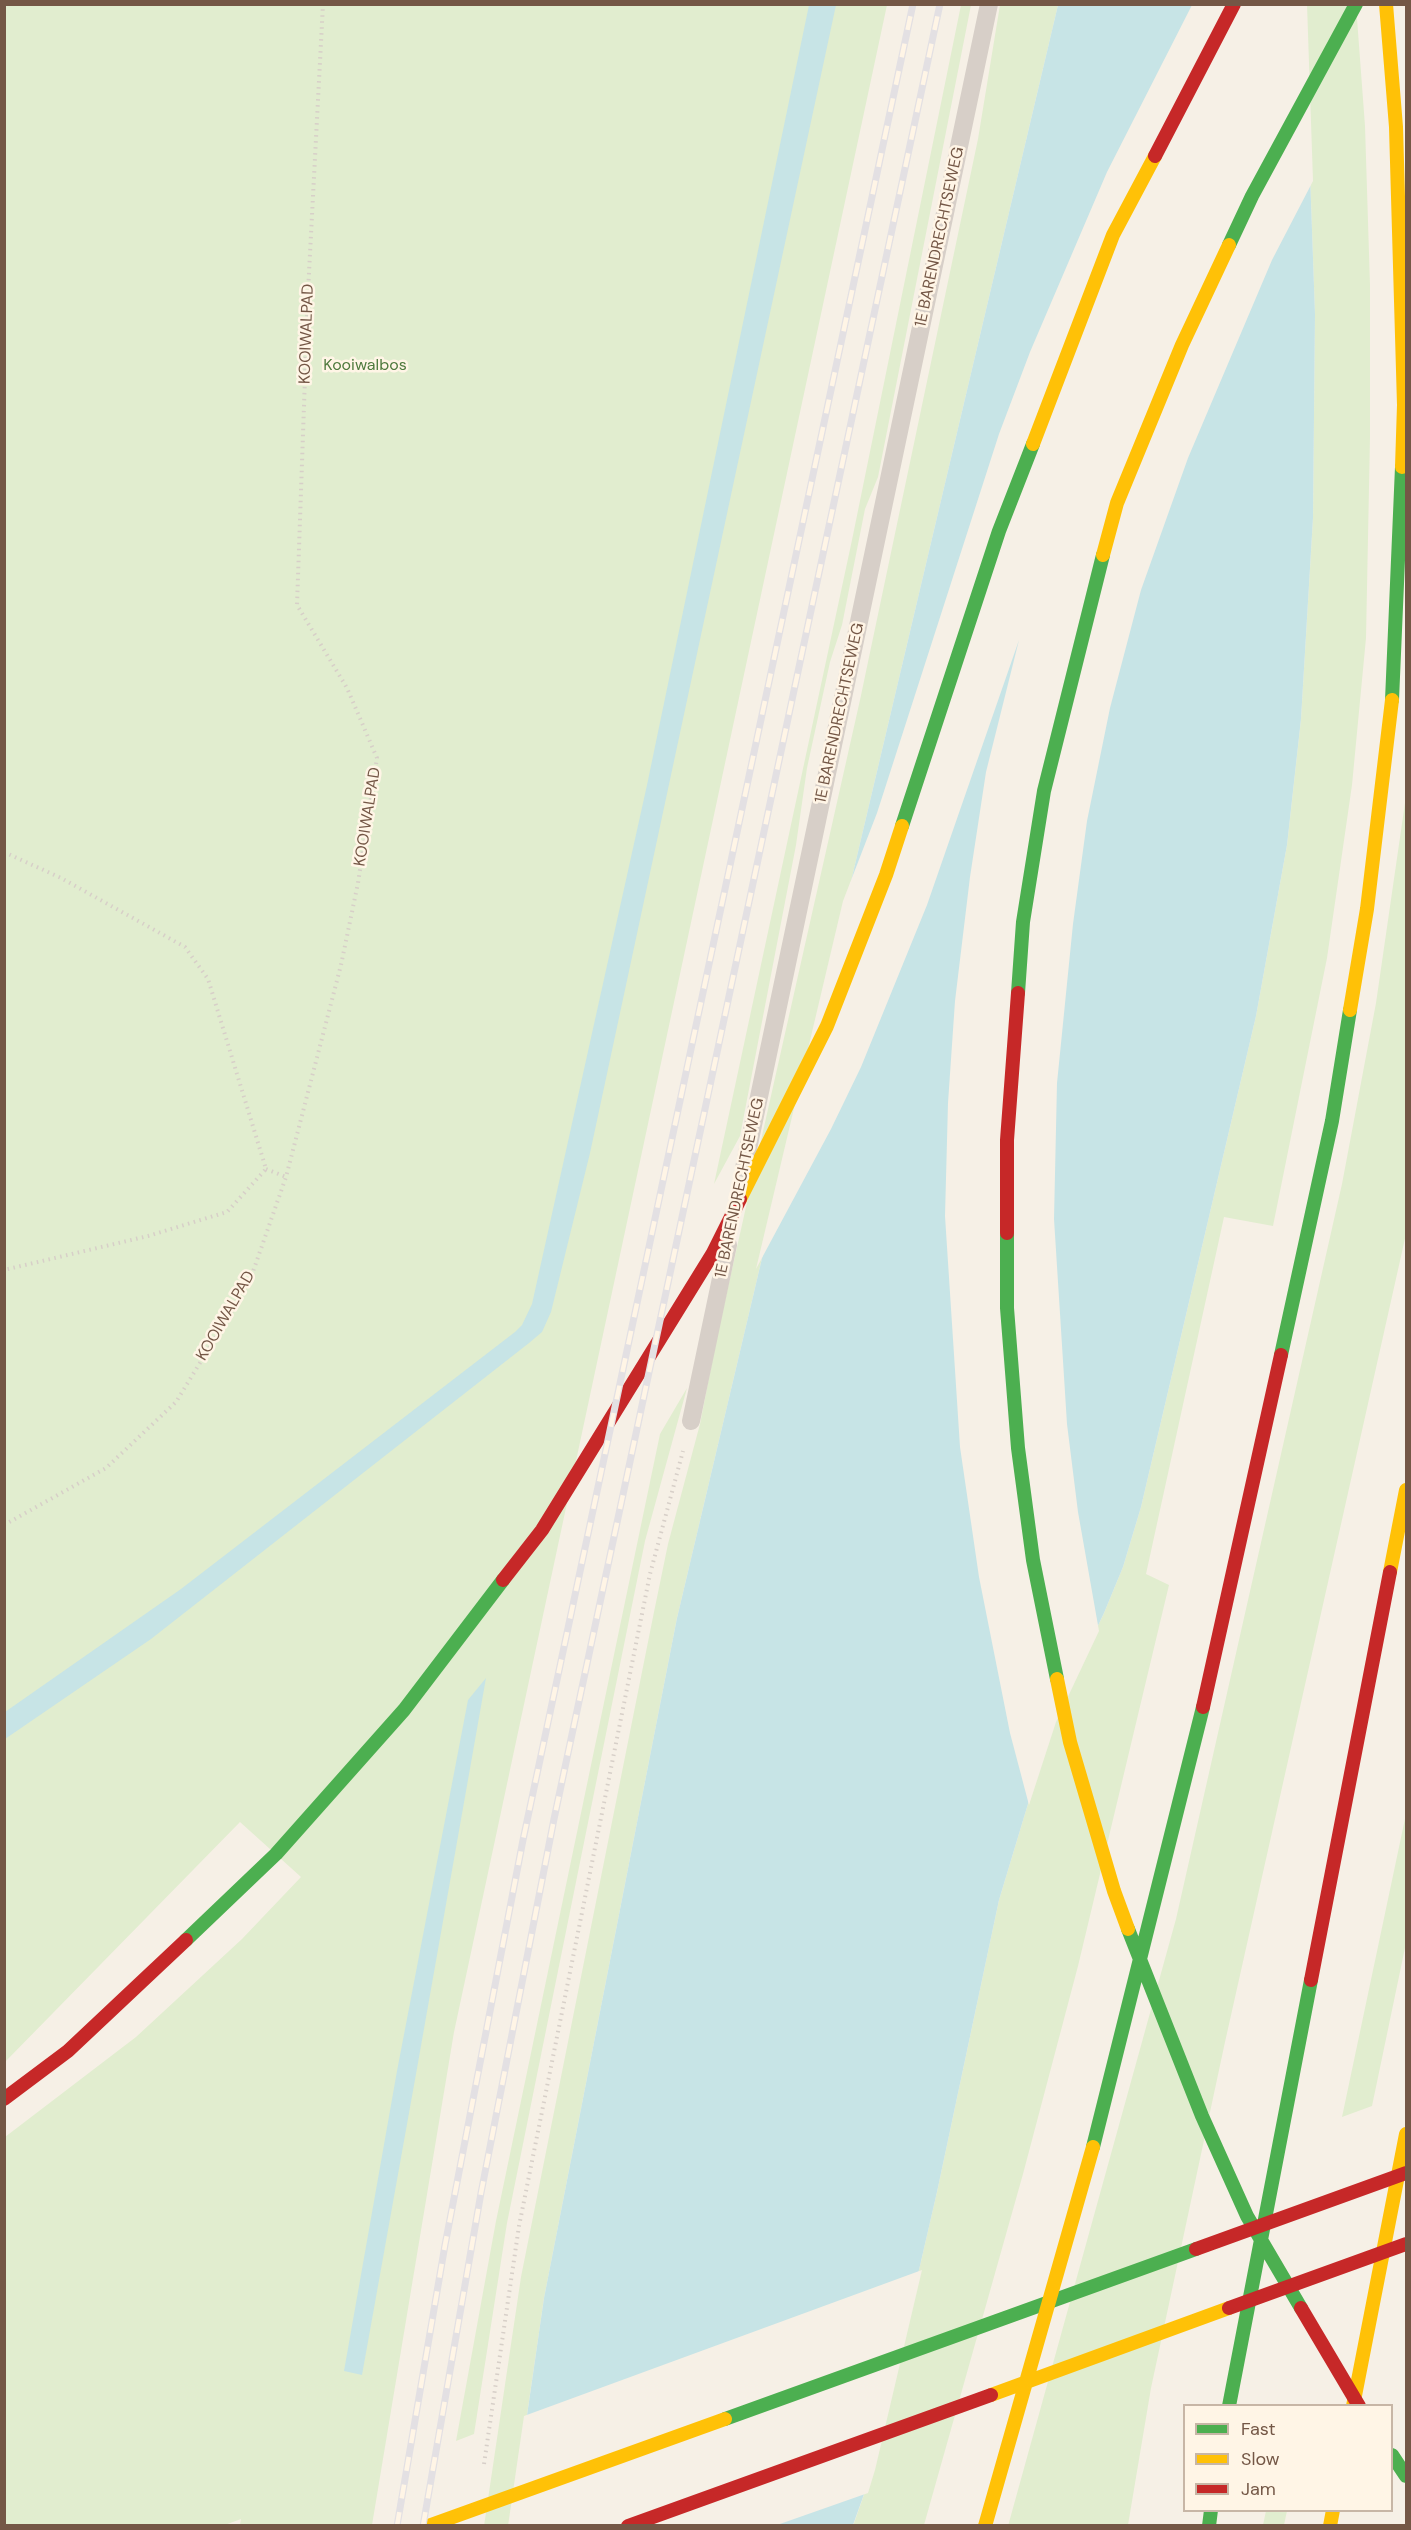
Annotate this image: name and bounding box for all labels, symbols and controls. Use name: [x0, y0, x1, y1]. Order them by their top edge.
street label: 1E BARENDRECHTSEWEG: [912, 145, 968, 329]
street label: KOOIWALPAD: [296, 284, 318, 384]
park label: Kooiwalbos: [323, 356, 407, 376]
street label: 1E BARENDRECHTSEWEG: [812, 621, 868, 805]
street label: KOOIWALPAD: [351, 766, 385, 868]
street label: 1E BARENDRECHTSEWEG: [712, 1096, 768, 1280]
street label: KOOIWALPAD: [193, 1268, 259, 1364]
legend: [1183, 2404, 1393, 2512]
text: Fast: [1241, 2417, 1276, 2441]
text: Slow: [1241, 2447, 1280, 2471]
text: Jam: [1241, 2477, 1276, 2501]

